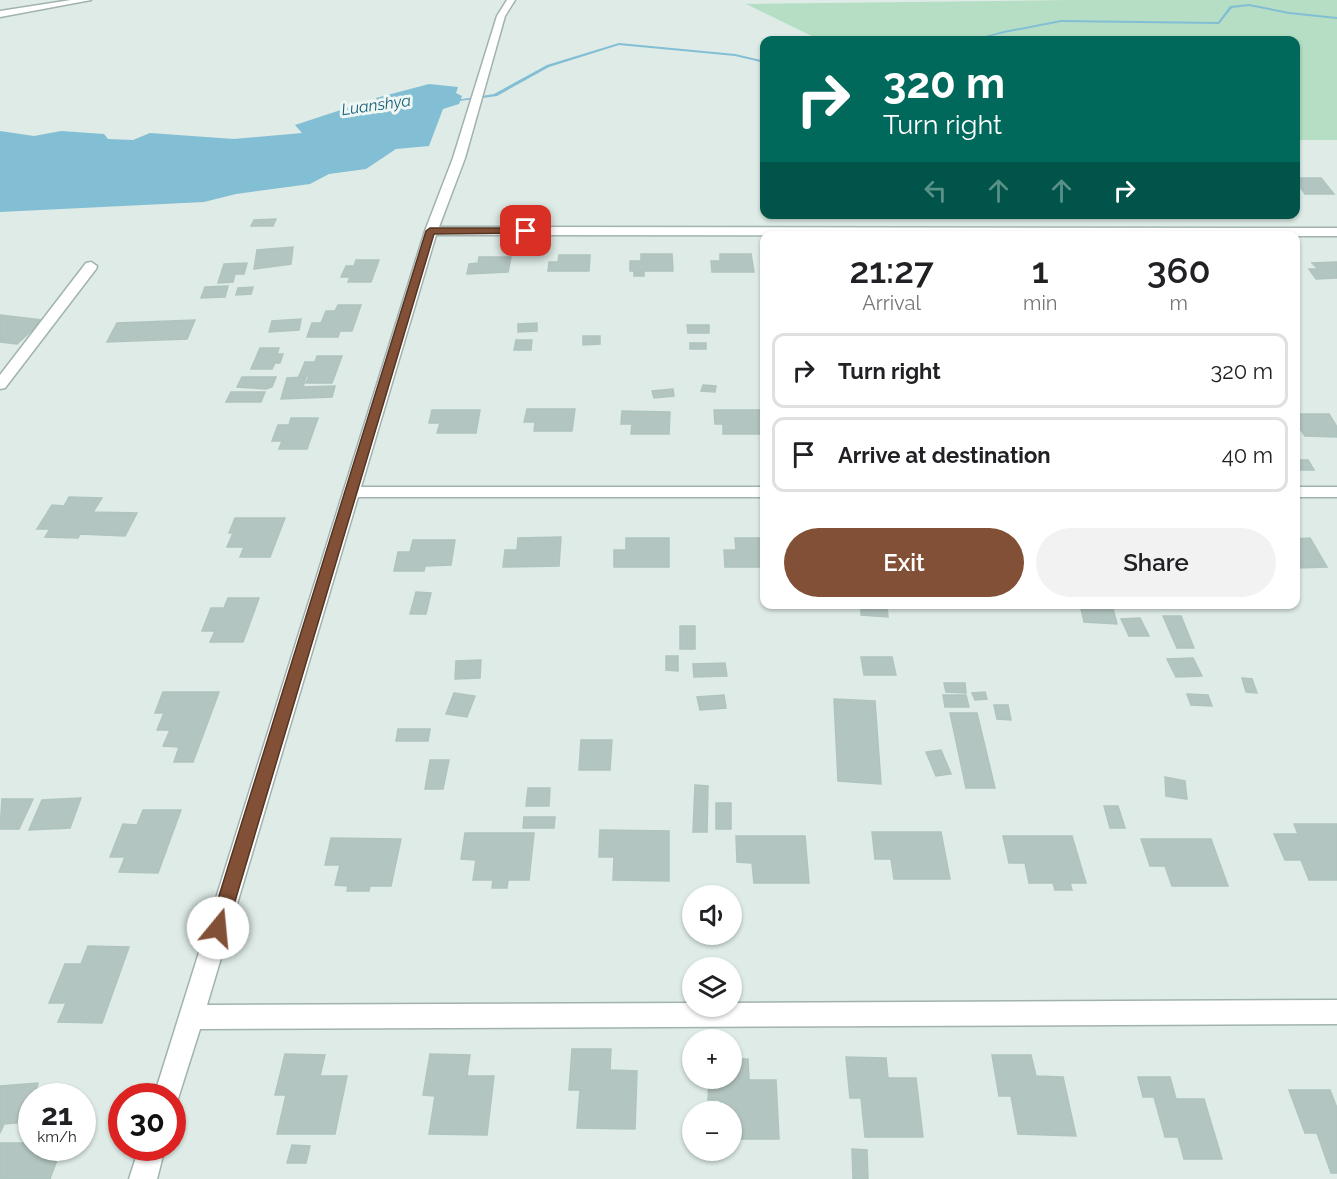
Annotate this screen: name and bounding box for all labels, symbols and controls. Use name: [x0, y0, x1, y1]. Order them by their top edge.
text: 320 m: [883, 59, 1005, 108]
icon: right: [784, 60, 862, 138]
water label: Luanshya: [340, 91, 412, 119]
text: Turn right: [883, 109, 1002, 140]
icon: left: [919, 174, 952, 207]
icon: ahead: [982, 174, 1015, 207]
icon: ahead: [1045, 174, 1078, 207]
icon: right: [1108, 174, 1141, 207]
pin: [500, 205, 551, 256]
icon: arrive: [509, 214, 542, 247]
text: 21:27: [849, 249, 934, 291]
text: 1: [1032, 249, 1049, 291]
text: 360: [1147, 249, 1211, 291]
text: Arrival: [862, 291, 921, 315]
text: min: [1023, 291, 1057, 315]
text: m: [1170, 291, 1188, 315]
icon: right: [787, 354, 820, 387]
text: Turn right: [838, 358, 941, 384]
text: 320 m: [1210, 358, 1273, 384]
icon: arrive: [787, 438, 820, 471]
text: Arrive at destination: [838, 442, 1051, 468]
text: 40 m: [1222, 442, 1273, 468]
button: Exit: [784, 528, 1024, 597]
button: Share: [1036, 528, 1276, 597]
map controls: [682, 885, 742, 1161]
button: sound: [682, 885, 742, 945]
position arrow: [186, 896, 250, 960]
button: layers: [682, 957, 742, 1017]
button: +: [682, 1029, 742, 1089]
speed limit sign: 30: [108, 1083, 186, 1161]
text: 21: [41, 1097, 73, 1132]
button: −: [682, 1101, 742, 1161]
text: km/h: [37, 1128, 77, 1146]

